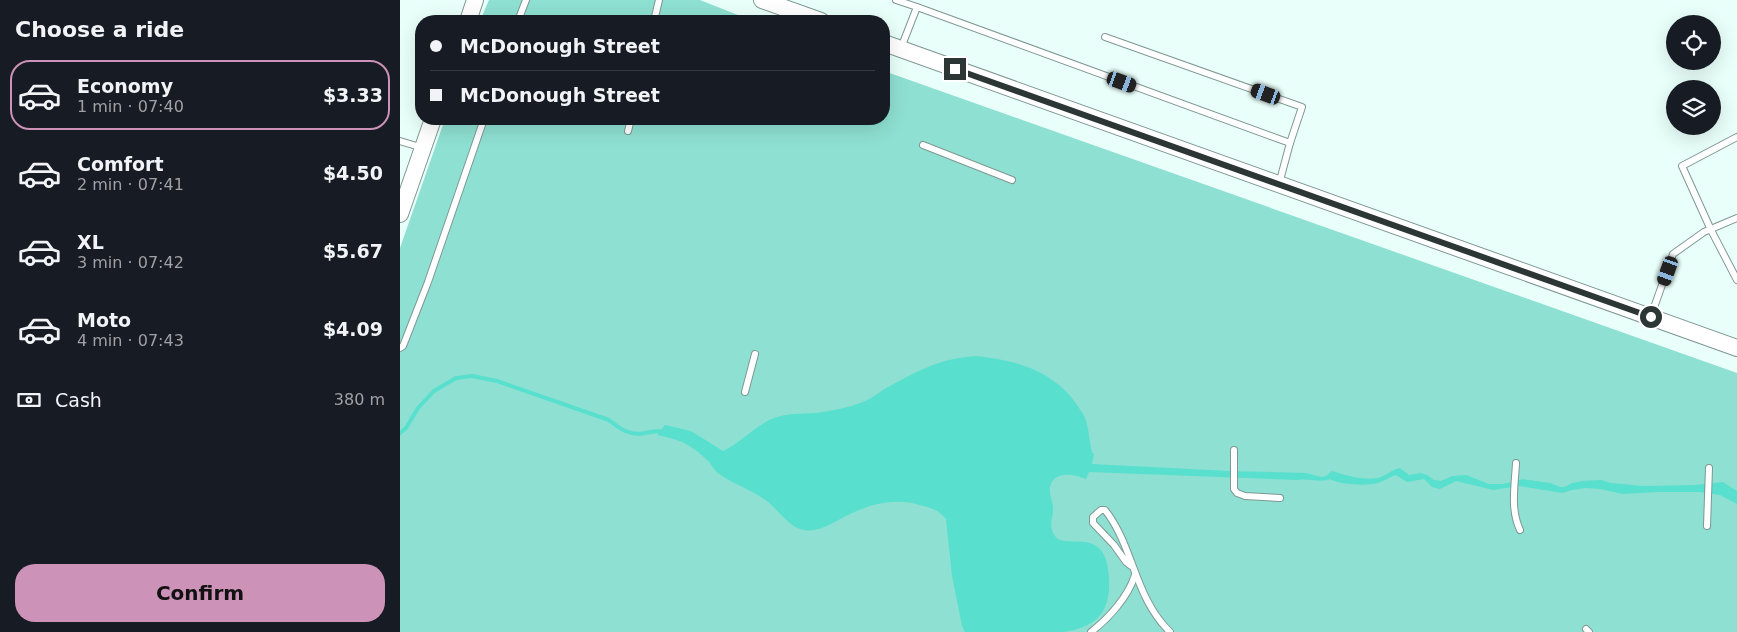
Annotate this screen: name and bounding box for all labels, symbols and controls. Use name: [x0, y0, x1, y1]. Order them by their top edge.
map controls: [1666, 15, 1721, 135]
button: locate: [1666, 15, 1721, 70]
text: Choose a ride: [15, 17, 184, 42]
text: McDonough Street: [460, 35, 660, 57]
route end: [944, 58, 966, 80]
car: [1105, 70, 1138, 94]
icon: car: [17, 73, 62, 118]
text: Economy: [77, 75, 173, 97]
button: layers: [1666, 80, 1721, 135]
car: [1249, 82, 1282, 106]
text: $3.33: [323, 84, 383, 106]
text: McDonough Street: [460, 84, 660, 106]
text: 1 min · 07:40: [77, 97, 184, 116]
icon: car: [17, 151, 62, 196]
text: Comfort: [77, 153, 164, 175]
text: $4.50: [323, 162, 383, 184]
text: 2 min · 07:41: [77, 175, 184, 194]
icon: car: [17, 229, 62, 274]
text: XL: [77, 231, 104, 253]
text: $5.67: [323, 240, 383, 262]
text: 3 min · 07:42: [77, 253, 184, 272]
car: [1655, 254, 1680, 288]
route start: [1640, 306, 1662, 328]
icon: car: [17, 307, 62, 352]
text: Moto: [77, 309, 131, 331]
text: $4.09: [323, 318, 383, 340]
text: 4 min · 07:43: [77, 331, 184, 350]
icon: cash: [15, 386, 43, 414]
text: Cash: [55, 389, 102, 411]
text: 380 m: [334, 390, 385, 409]
button: Confirm: [15, 564, 385, 622]

